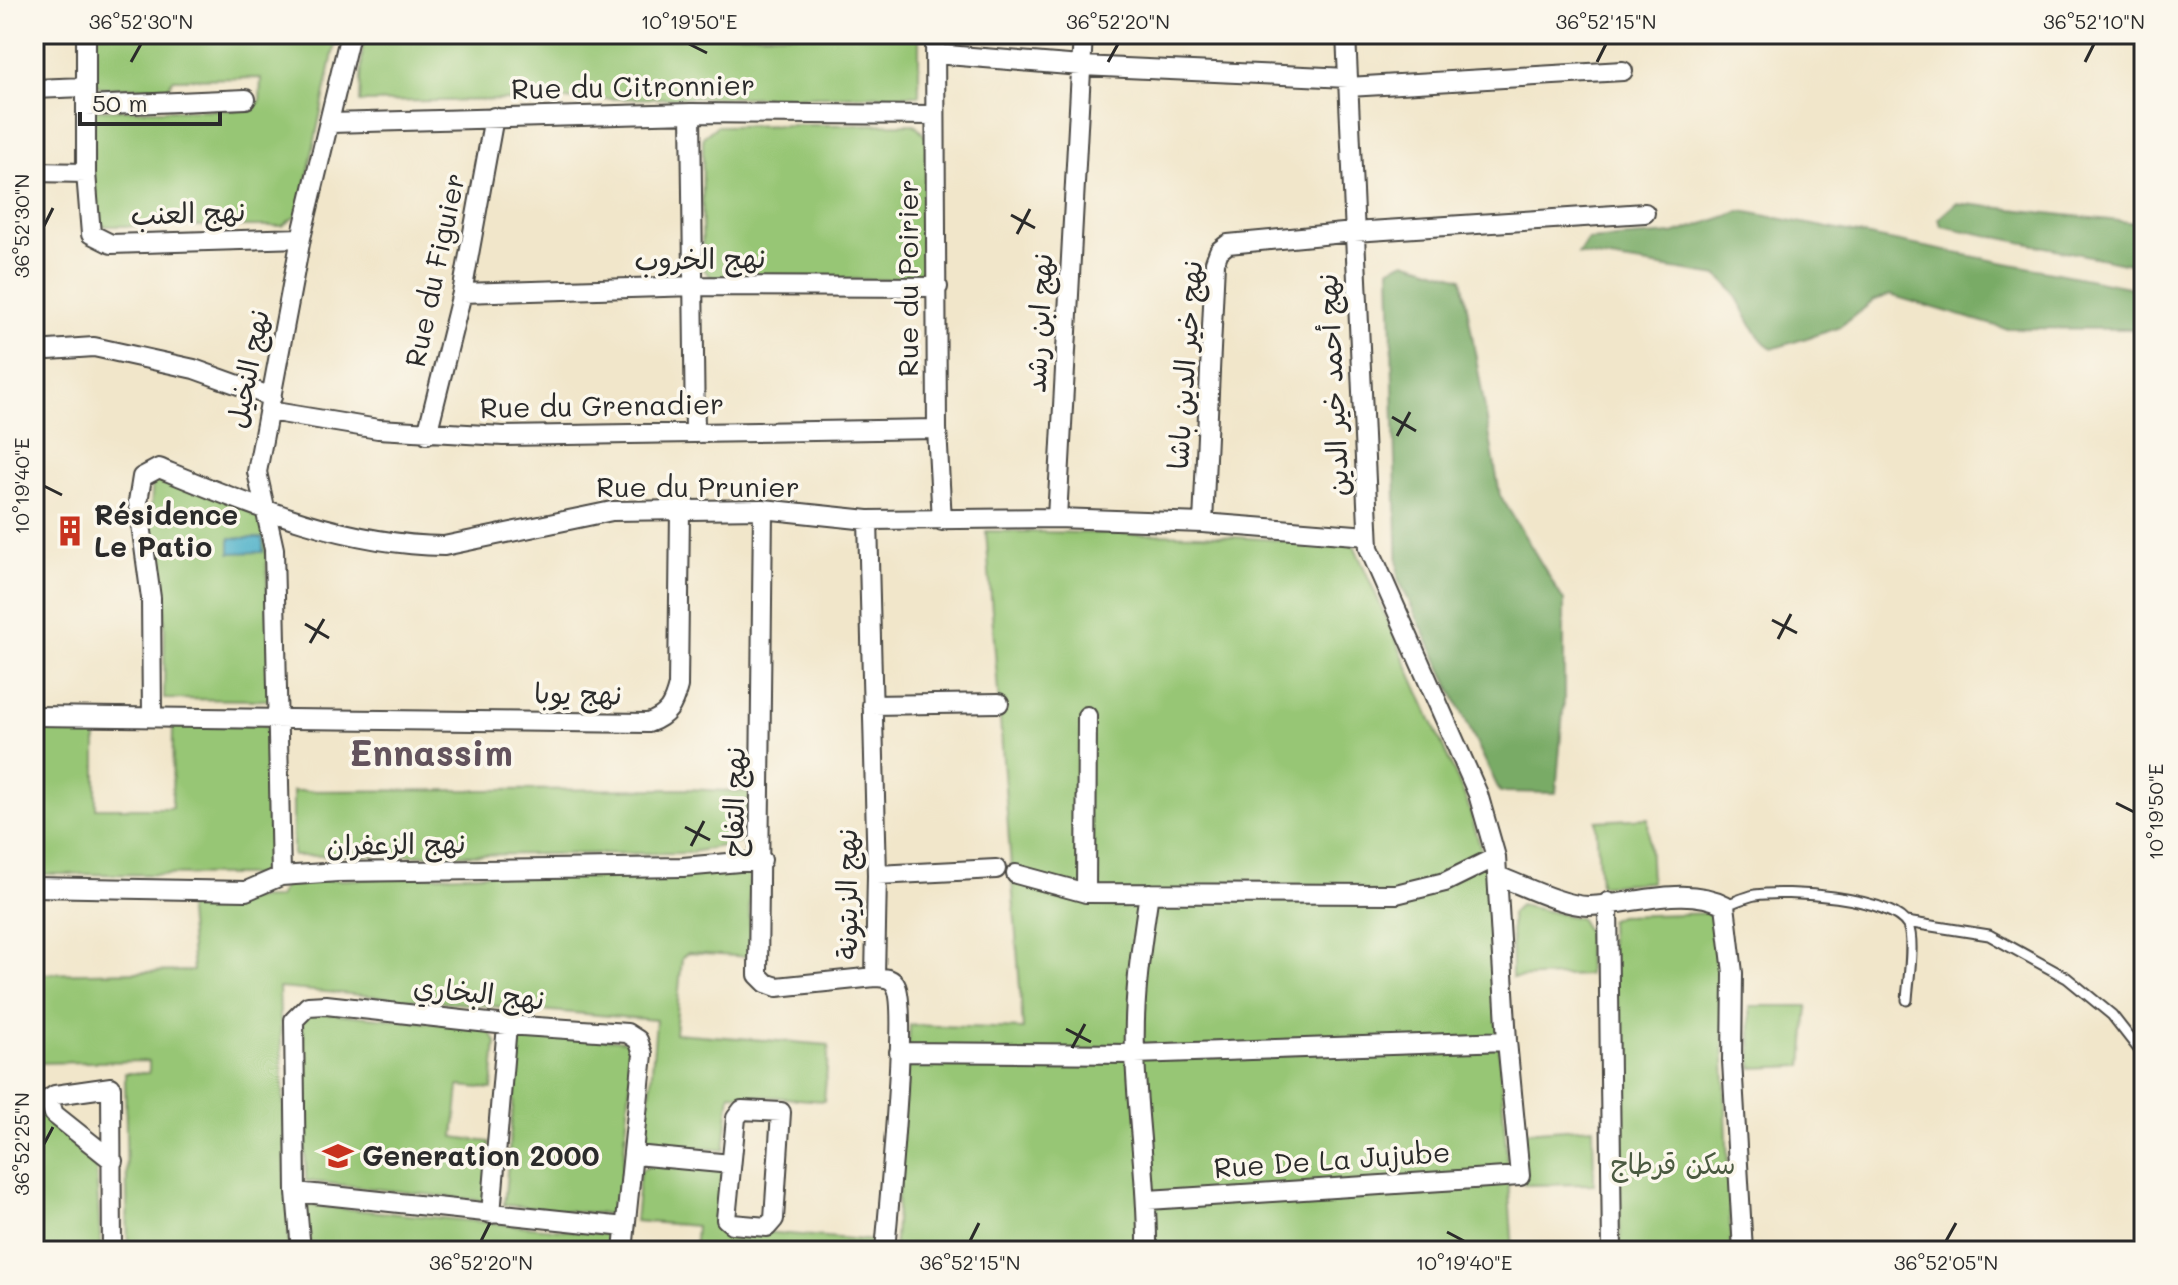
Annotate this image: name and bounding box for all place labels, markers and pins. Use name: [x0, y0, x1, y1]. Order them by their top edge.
place label: Résidence Le Patio: [94, 496, 238, 564]
building icon: Résidence Le Patio: [53, 514, 87, 548]
place label: Generation 2000: [362, 1137, 600, 1173]
school or university icon: Generation 2000: [321, 1139, 355, 1173]

